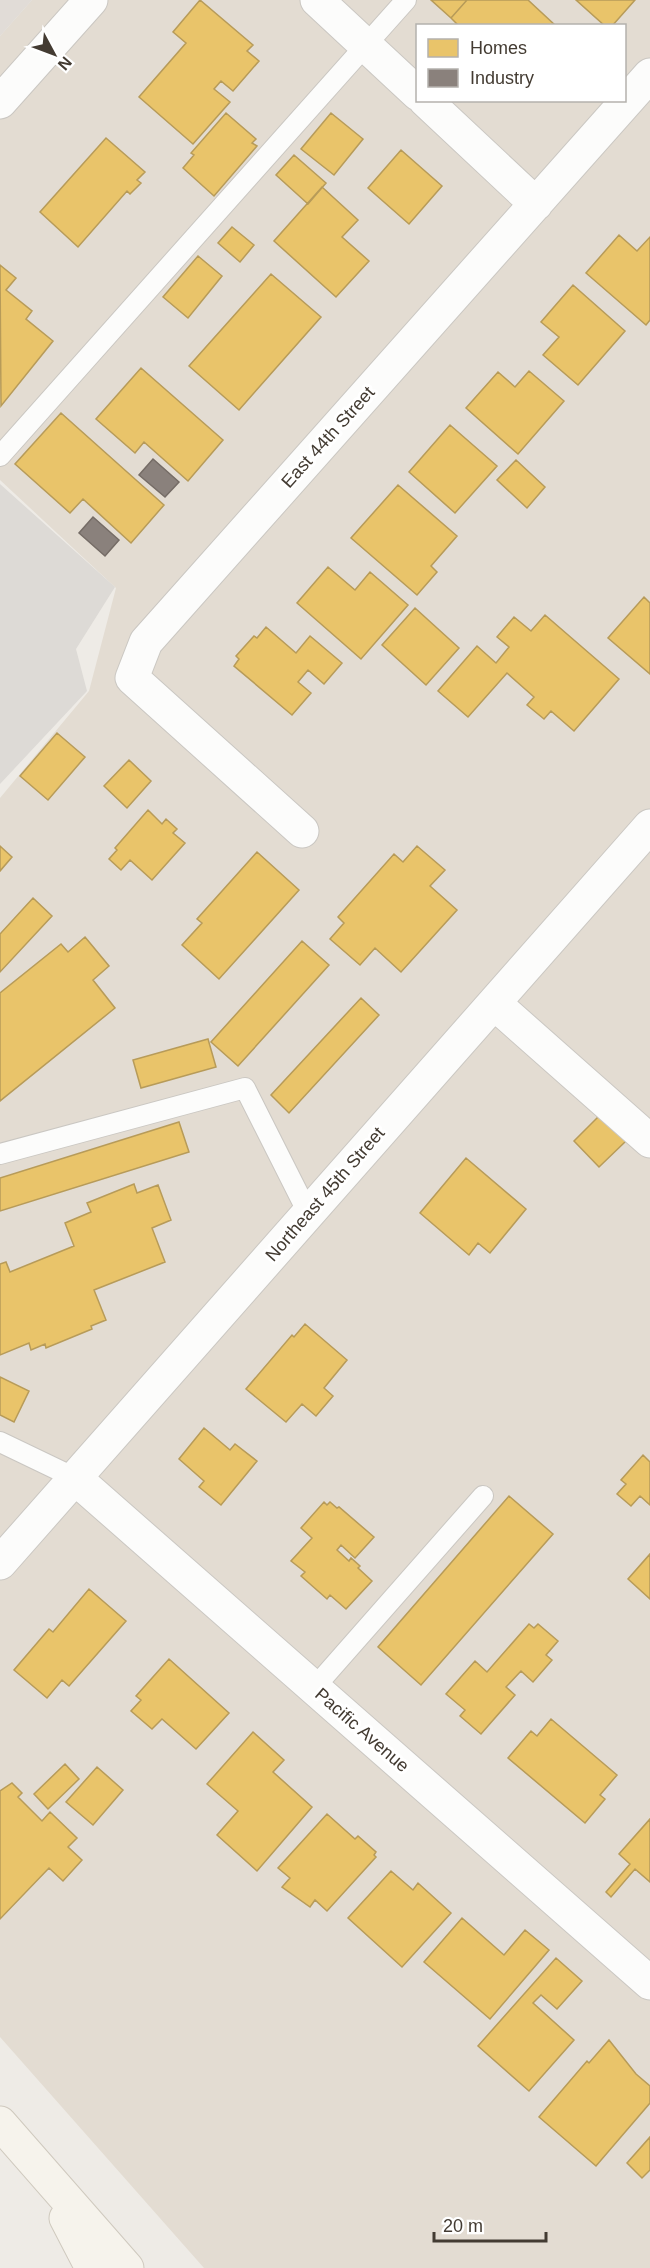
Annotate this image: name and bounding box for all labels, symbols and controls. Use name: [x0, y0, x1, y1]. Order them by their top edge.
north arrow: [24, 24, 84, 84]
legend: [416, 24, 626, 102]
text: Homes: [470, 38, 527, 58]
text: N: [55, 54, 75, 73]
text: Industry: [470, 68, 534, 88]
street label: East 44th Street: [277, 382, 379, 492]
street label: Northeast 45th Street: [261, 1123, 389, 1265]
street label: Pacific Avenue: [311, 1684, 413, 1776]
scale bar: [434, 2205, 546, 2243]
text: 20 m: [443, 2216, 483, 2236]

